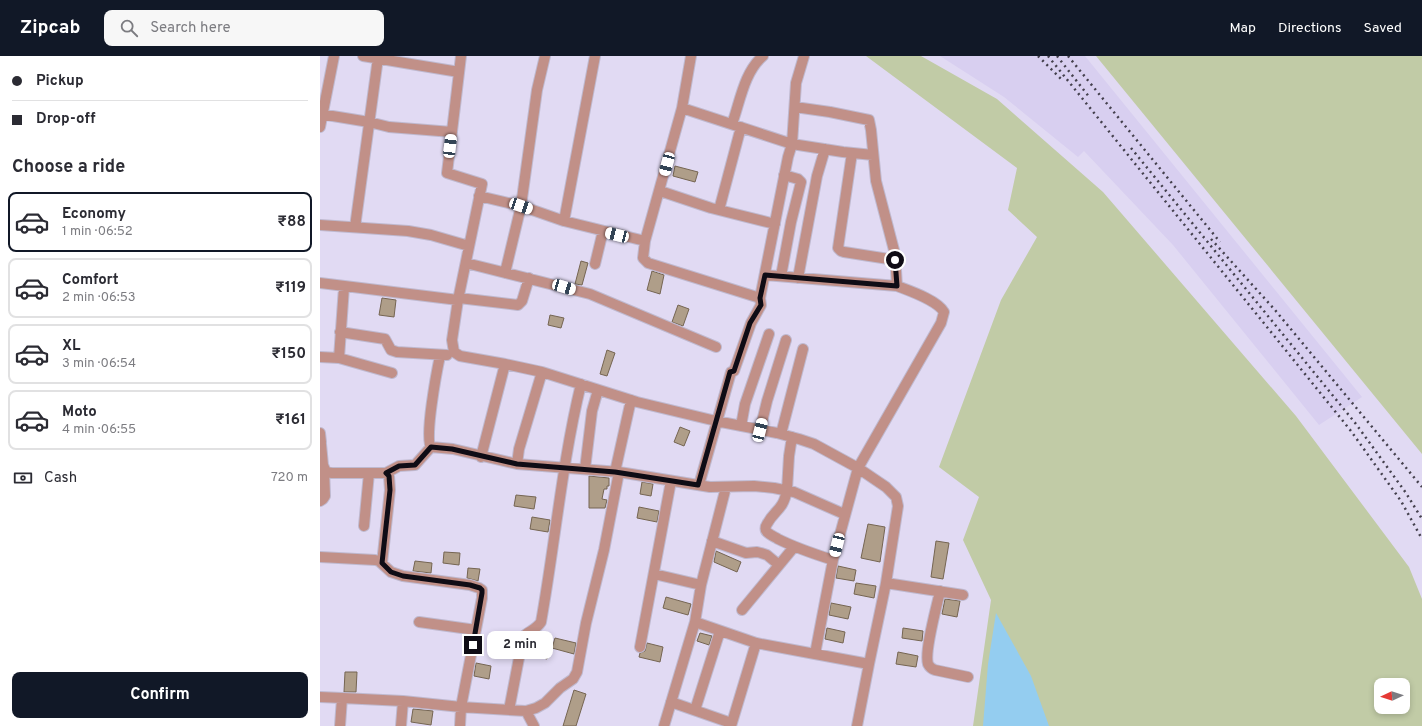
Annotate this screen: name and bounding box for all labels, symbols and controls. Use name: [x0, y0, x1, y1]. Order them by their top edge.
search box: [104, 10, 384, 46]
text: Zipcab: [20, 16, 80, 40]
icon: search: [118, 17, 140, 39]
text: Search here: [150, 19, 231, 38]
text: Map: [1230, 20, 1256, 37]
text: Directions: [1278, 20, 1342, 37]
text: Saved: [1364, 20, 1402, 37]
text: Pickup: [36, 72, 84, 91]
text: Drop-off: [36, 110, 96, 129]
car: [443, 133, 457, 159]
car: [658, 151, 676, 177]
text: Choose a ride: [12, 156, 125, 179]
car: [508, 196, 534, 216]
icon: car: [14, 204, 50, 240]
text: Economy: [62, 205, 126, 224]
text: ₹88: [277, 213, 306, 232]
text: 1 min · 06:52: [62, 224, 133, 240]
car: [604, 226, 630, 244]
route start: [886, 251, 904, 269]
icon: car: [14, 270, 50, 306]
text: Comfort: [62, 271, 119, 290]
car: [551, 278, 577, 296]
text: ₹119: [275, 279, 306, 298]
text: 2 min · 06:53: [62, 290, 136, 306]
icon: car: [14, 336, 50, 372]
text: XL: [62, 337, 80, 356]
text: ₹150: [271, 345, 306, 364]
text: 3 min · 06:54: [62, 356, 136, 372]
icon: car: [14, 402, 50, 438]
text: Moto: [62, 403, 97, 422]
text: ₹161: [275, 411, 306, 430]
car: [751, 417, 769, 443]
text: 4 min · 06:55: [62, 422, 136, 438]
icon: cash: [12, 467, 34, 489]
text: Cash: [44, 469, 77, 488]
text: 720 m: [271, 470, 308, 486]
car: [828, 532, 846, 558]
callout: 2 min: [487, 631, 553, 659]
route end: [464, 636, 482, 654]
text: 2 min: [503, 637, 537, 653]
button: Confirm: [12, 672, 308, 718]
north arrow: [1374, 678, 1410, 714]
map controls: [1374, 678, 1410, 714]

